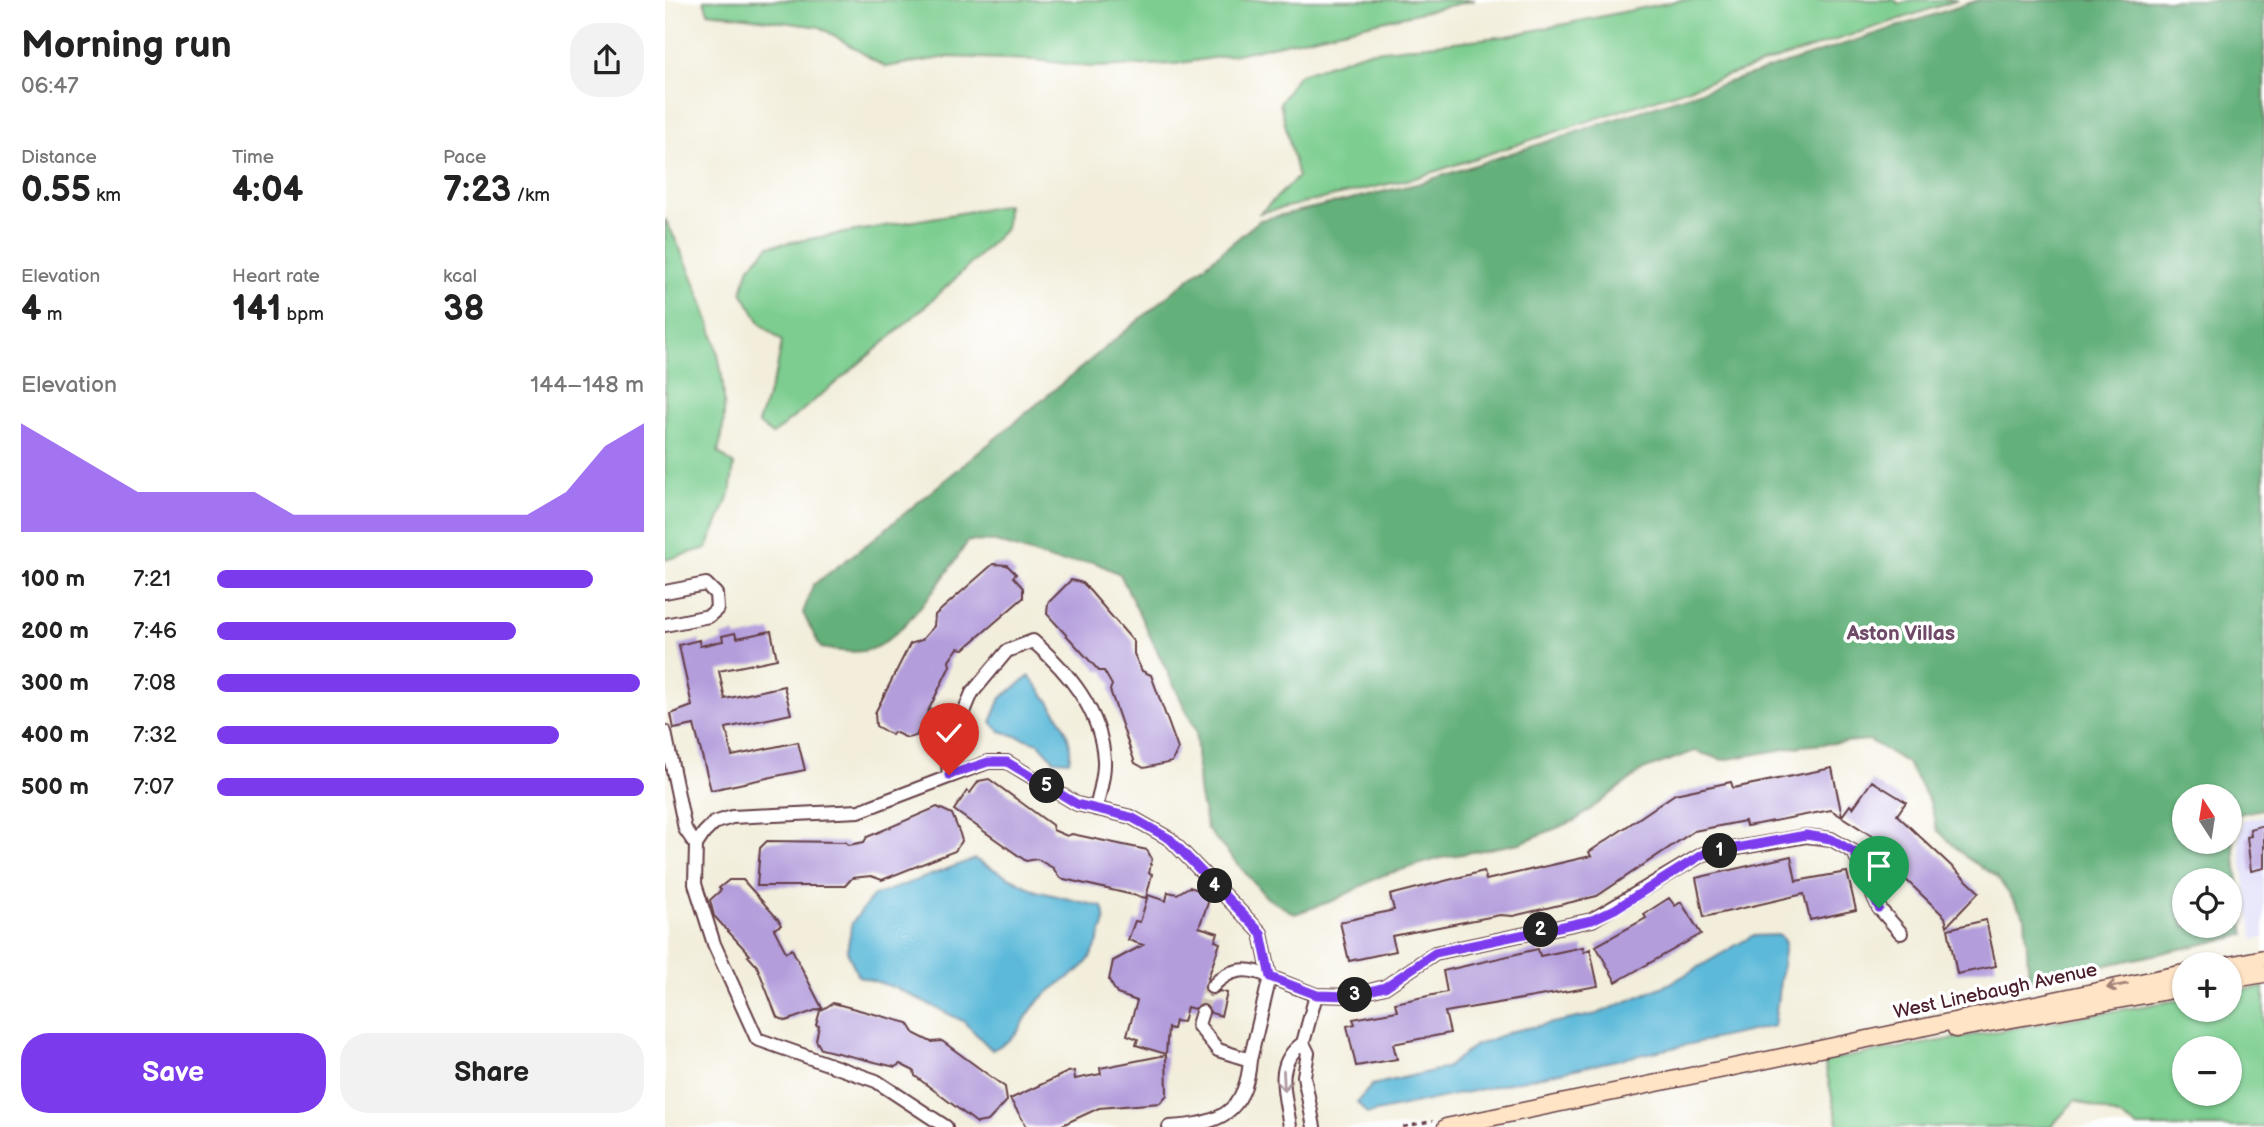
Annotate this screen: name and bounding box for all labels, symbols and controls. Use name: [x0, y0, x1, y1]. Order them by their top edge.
text: Morning run: [21, 23, 232, 68]
button: share: [570, 23, 644, 97]
text: 06:47: [21, 72, 79, 100]
text: Distance: [21, 146, 97, 169]
text: Time: [232, 146, 274, 169]
text: Pace: [443, 146, 486, 169]
text: 0.55: [21, 169, 91, 212]
text: 4:04: [232, 169, 303, 212]
text: 7:23: [443, 169, 511, 212]
text: km: [91, 184, 121, 207]
text: /km: [511, 184, 550, 207]
text: Elevation: [21, 265, 100, 288]
text: Heart rate: [232, 265, 320, 288]
text: kcal: [443, 265, 477, 288]
text: 4: [21, 288, 42, 331]
text: 141: [232, 288, 281, 331]
text: 38: [443, 288, 484, 331]
text: m: [42, 303, 62, 326]
text: bpm: [281, 303, 324, 326]
text: Elevation: [21, 371, 117, 399]
text: 144–148 m: [530, 371, 644, 399]
text: 100 m: [21, 565, 85, 593]
text: 7:21: [133, 565, 171, 593]
text: 200 m: [21, 617, 89, 645]
text: 7:46: [133, 617, 177, 645]
district label: Aston Villas: [1846, 621, 1955, 646]
text: 300 m: [21, 669, 89, 697]
text: 7:08: [133, 669, 176, 697]
pin: [919, 703, 979, 775]
icon: check: [930, 714, 968, 752]
text: 400 m: [21, 721, 89, 749]
text: 7:32: [133, 721, 177, 749]
pin: 5: [1029, 768, 1065, 804]
text: 500 m: [21, 773, 89, 801]
text: 7:07: [133, 773, 174, 801]
text: 5: [1041, 774, 1052, 797]
north arrow: [2172, 784, 2242, 854]
map controls: [2172, 784, 2242, 1106]
pin: 1: [1703, 834, 1737, 868]
pin: [1849, 836, 1909, 908]
text: 1: [1716, 839, 1724, 862]
icon: arrive: [1860, 847, 1898, 885]
pin: 4: [1197, 868, 1233, 903]
button: locate: [2172, 868, 2242, 938]
text: 4: [1209, 874, 1220, 897]
pin: 2: [1523, 912, 1559, 948]
text: 2: [1535, 918, 1546, 941]
button: +: [2172, 952, 2242, 1022]
street label: West Linebaugh Avenue: [1891, 959, 2099, 1024]
pin: 3: [1337, 978, 1373, 1012]
one-way arrow: [2106, 980, 2129, 994]
text: 3: [1349, 983, 1360, 1006]
button: Save: [21, 1033, 326, 1113]
button: Share: [340, 1033, 644, 1113]
button: −: [2172, 1036, 2242, 1106]
one-way arrow: [1278, 1069, 1291, 1092]

